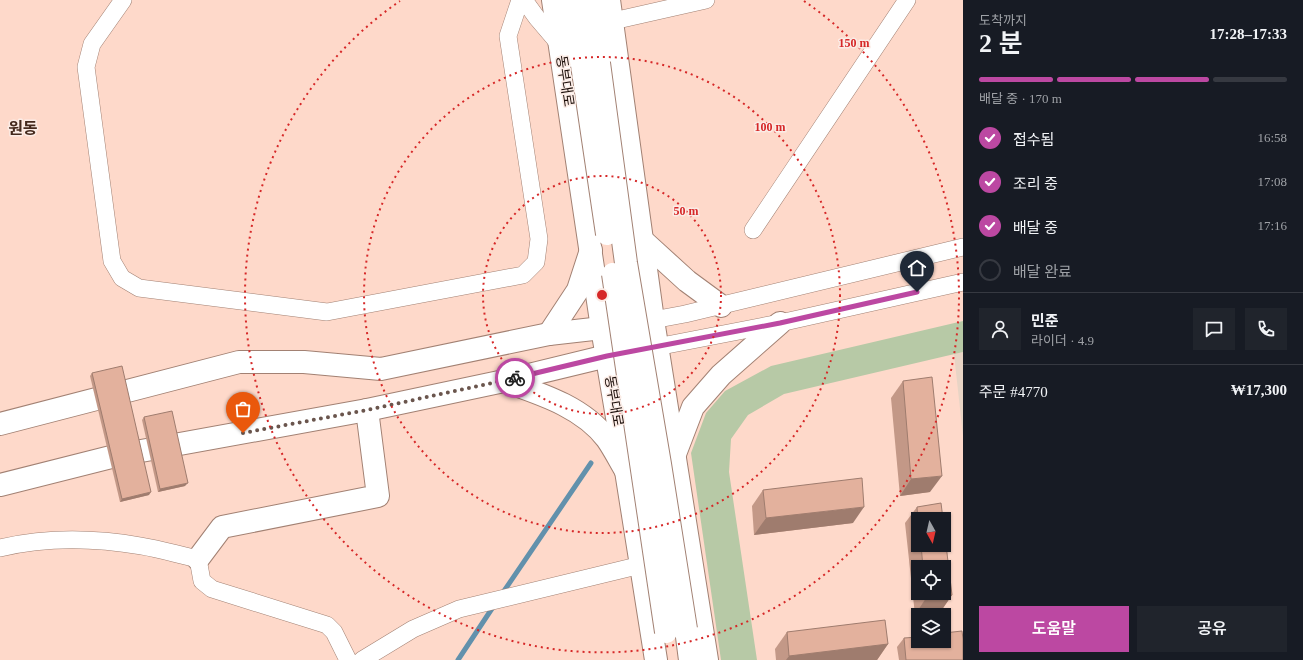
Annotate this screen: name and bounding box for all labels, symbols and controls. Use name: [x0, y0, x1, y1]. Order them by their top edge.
text: 도착까지: [979, 13, 1027, 28]
text: 17:28–17:33: [1210, 26, 1287, 42]
text: 2 분: [979, 29, 1022, 58]
text: 150 m: [839, 36, 870, 50]
street label: 동부대로: [554, 54, 576, 108]
text: 배달 중 · 170 m: [979, 91, 1062, 106]
district label: 원동: [8, 120, 38, 137]
text: 100 m: [755, 120, 786, 134]
icon: check: [979, 127, 1001, 149]
text: 16:58: [1257, 130, 1287, 145]
text: 접수됨: [1013, 132, 1054, 148]
icon: check: [979, 171, 1001, 193]
text: 17:08: [1257, 174, 1287, 189]
text: 조리 중: [1013, 176, 1058, 192]
text: 50 m: [674, 204, 699, 218]
icon: check: [979, 215, 1001, 237]
text: 17:16: [1257, 218, 1287, 233]
text: 배달 중: [1013, 220, 1058, 236]
pin: [900, 251, 934, 292]
icon: home: [906, 257, 928, 279]
text: 배달 완료: [1013, 264, 1072, 280]
centre of rings: [595, 288, 609, 302]
button: person: [979, 308, 1021, 350]
button: chat: [1193, 308, 1235, 350]
button: phone: [1245, 308, 1287, 350]
text: 민준: [1031, 313, 1059, 329]
text: 라이더 · 4.9: [1031, 333, 1094, 348]
courier: [495, 358, 535, 398]
icon: bike: [504, 367, 526, 389]
street label: 동부대로: [602, 374, 626, 428]
text: ₩17,300: [1231, 382, 1287, 398]
text: 주문 #4770: [979, 384, 1048, 400]
pin: [226, 392, 260, 433]
icon: bag: [232, 398, 254, 420]
north arrow: [911, 512, 951, 552]
map controls: [911, 512, 951, 648]
button: locate: [911, 560, 951, 600]
button: 도움말: [979, 606, 1129, 652]
button: 공유: [1137, 606, 1287, 652]
button: layers: [911, 608, 951, 648]

